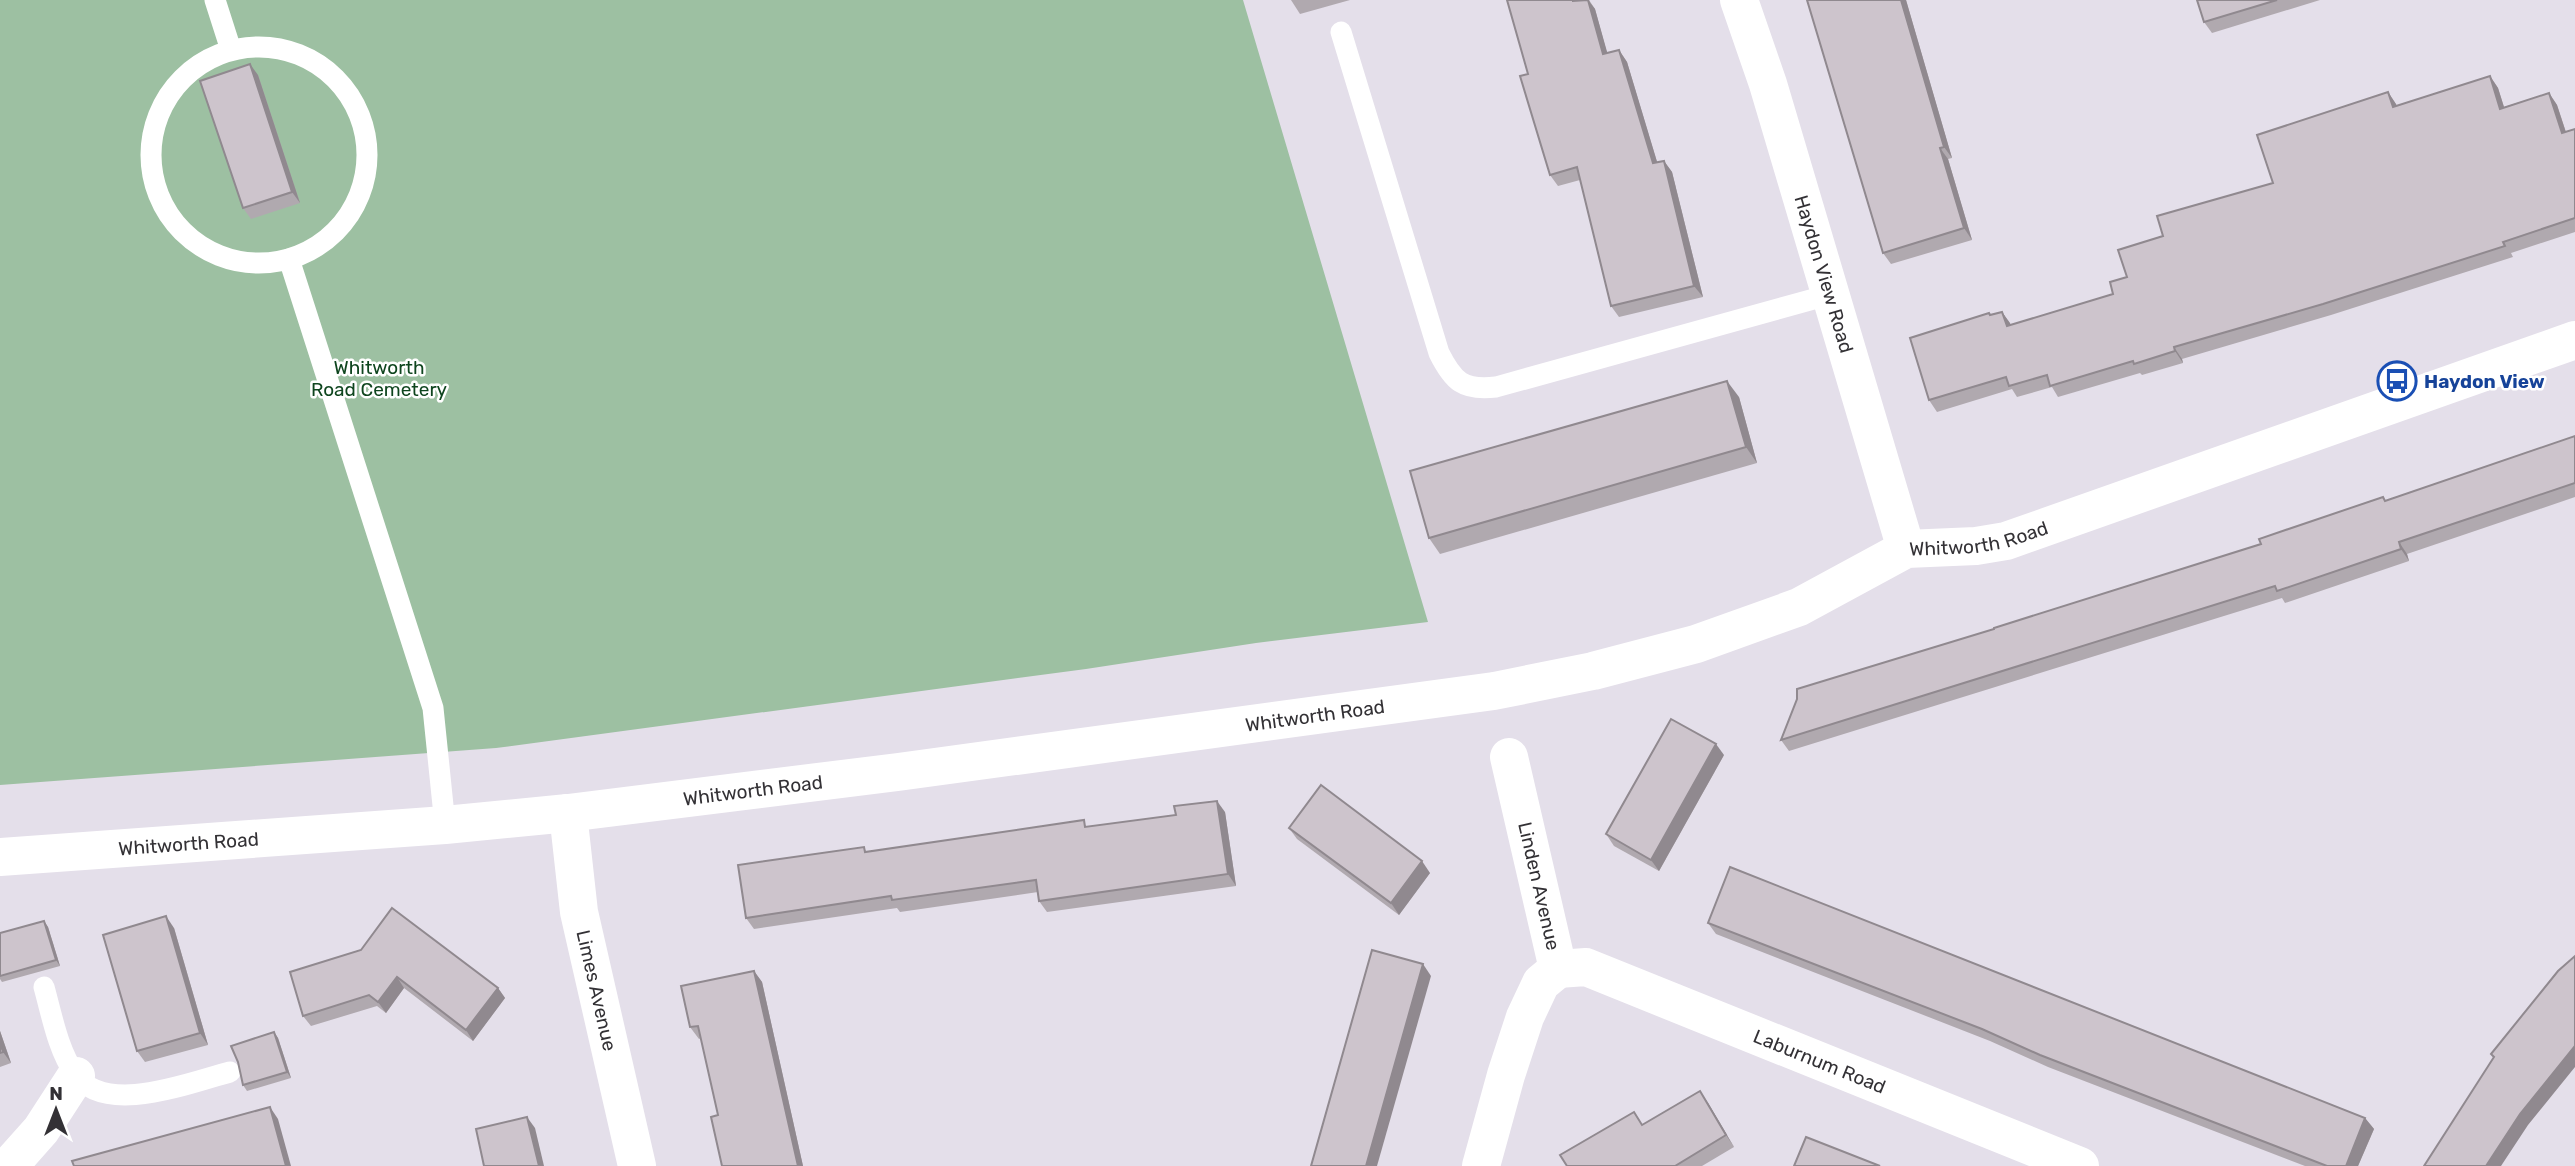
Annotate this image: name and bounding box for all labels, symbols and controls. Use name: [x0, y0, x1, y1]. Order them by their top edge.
street label: Haydon View Road: [1790, 192, 1859, 356]
park label: Whitworth Road Cemetery: [311, 356, 447, 401]
bus stop icon: Haydon View: [2376, 360, 2418, 402]
place label: Haydon View: [2424, 370, 2545, 393]
street label: Whitworth Road: [1909, 516, 2051, 560]
street label: Whitworth Road: [1244, 694, 1386, 736]
street label: Whitworth Road: [682, 770, 824, 810]
street label: Linden Avenue: [1513, 820, 1565, 952]
street label: Whitworth Road: [118, 827, 260, 860]
street label: Limes Avenue: [572, 928, 622, 1053]
street label: Laburnum Road: [1750, 1024, 1889, 1098]
north arrow: [21, 1075, 91, 1145]
text: N: [49, 1082, 63, 1105]

